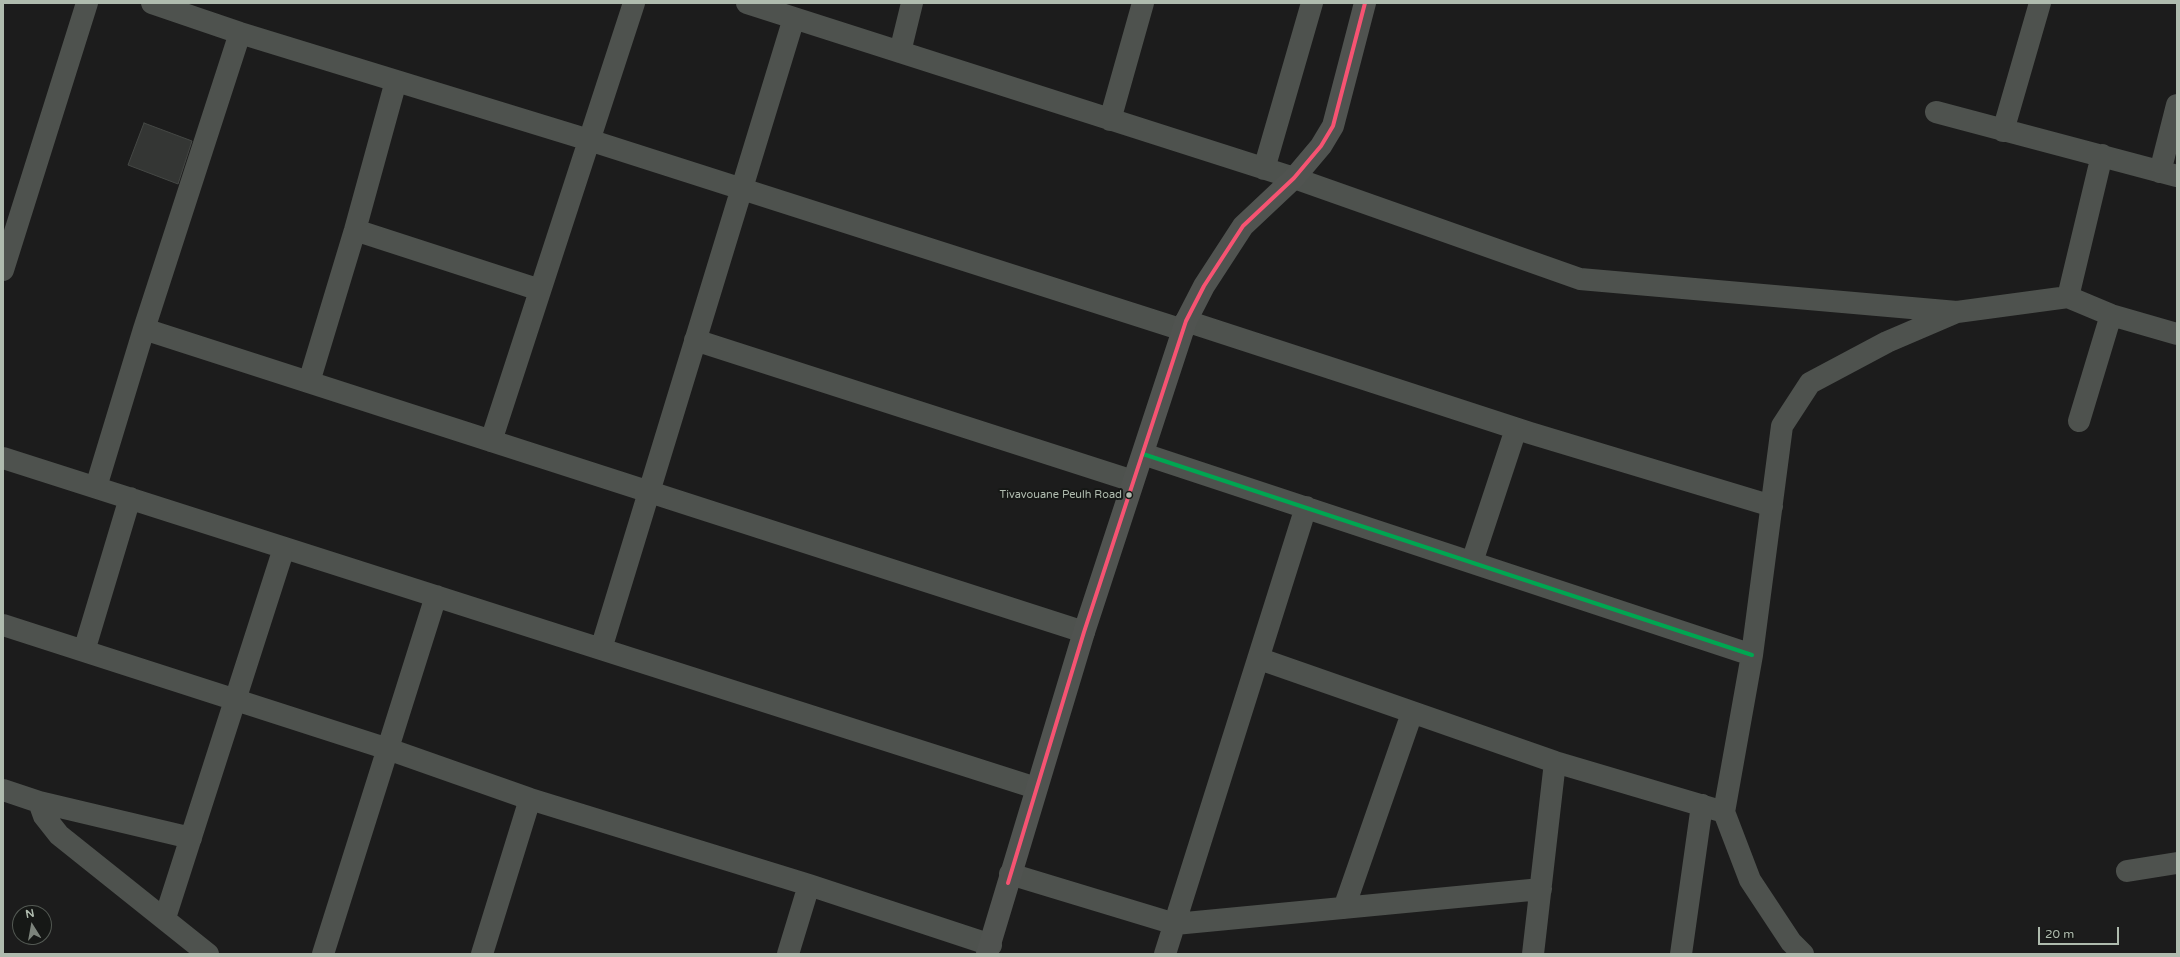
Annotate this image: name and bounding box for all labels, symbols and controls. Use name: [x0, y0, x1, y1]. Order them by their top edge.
place label: Tivavouane Peulh Road: [1000, 488, 1122, 502]
marker: Tivavouane Peulh Road: [1124, 490, 1134, 500]
north arrow: [12, 905, 52, 945]
text: N: [24, 906, 35, 921]
scale bar: [2040, 919, 2121, 945]
text: 20 m: [2045, 927, 2074, 941]

